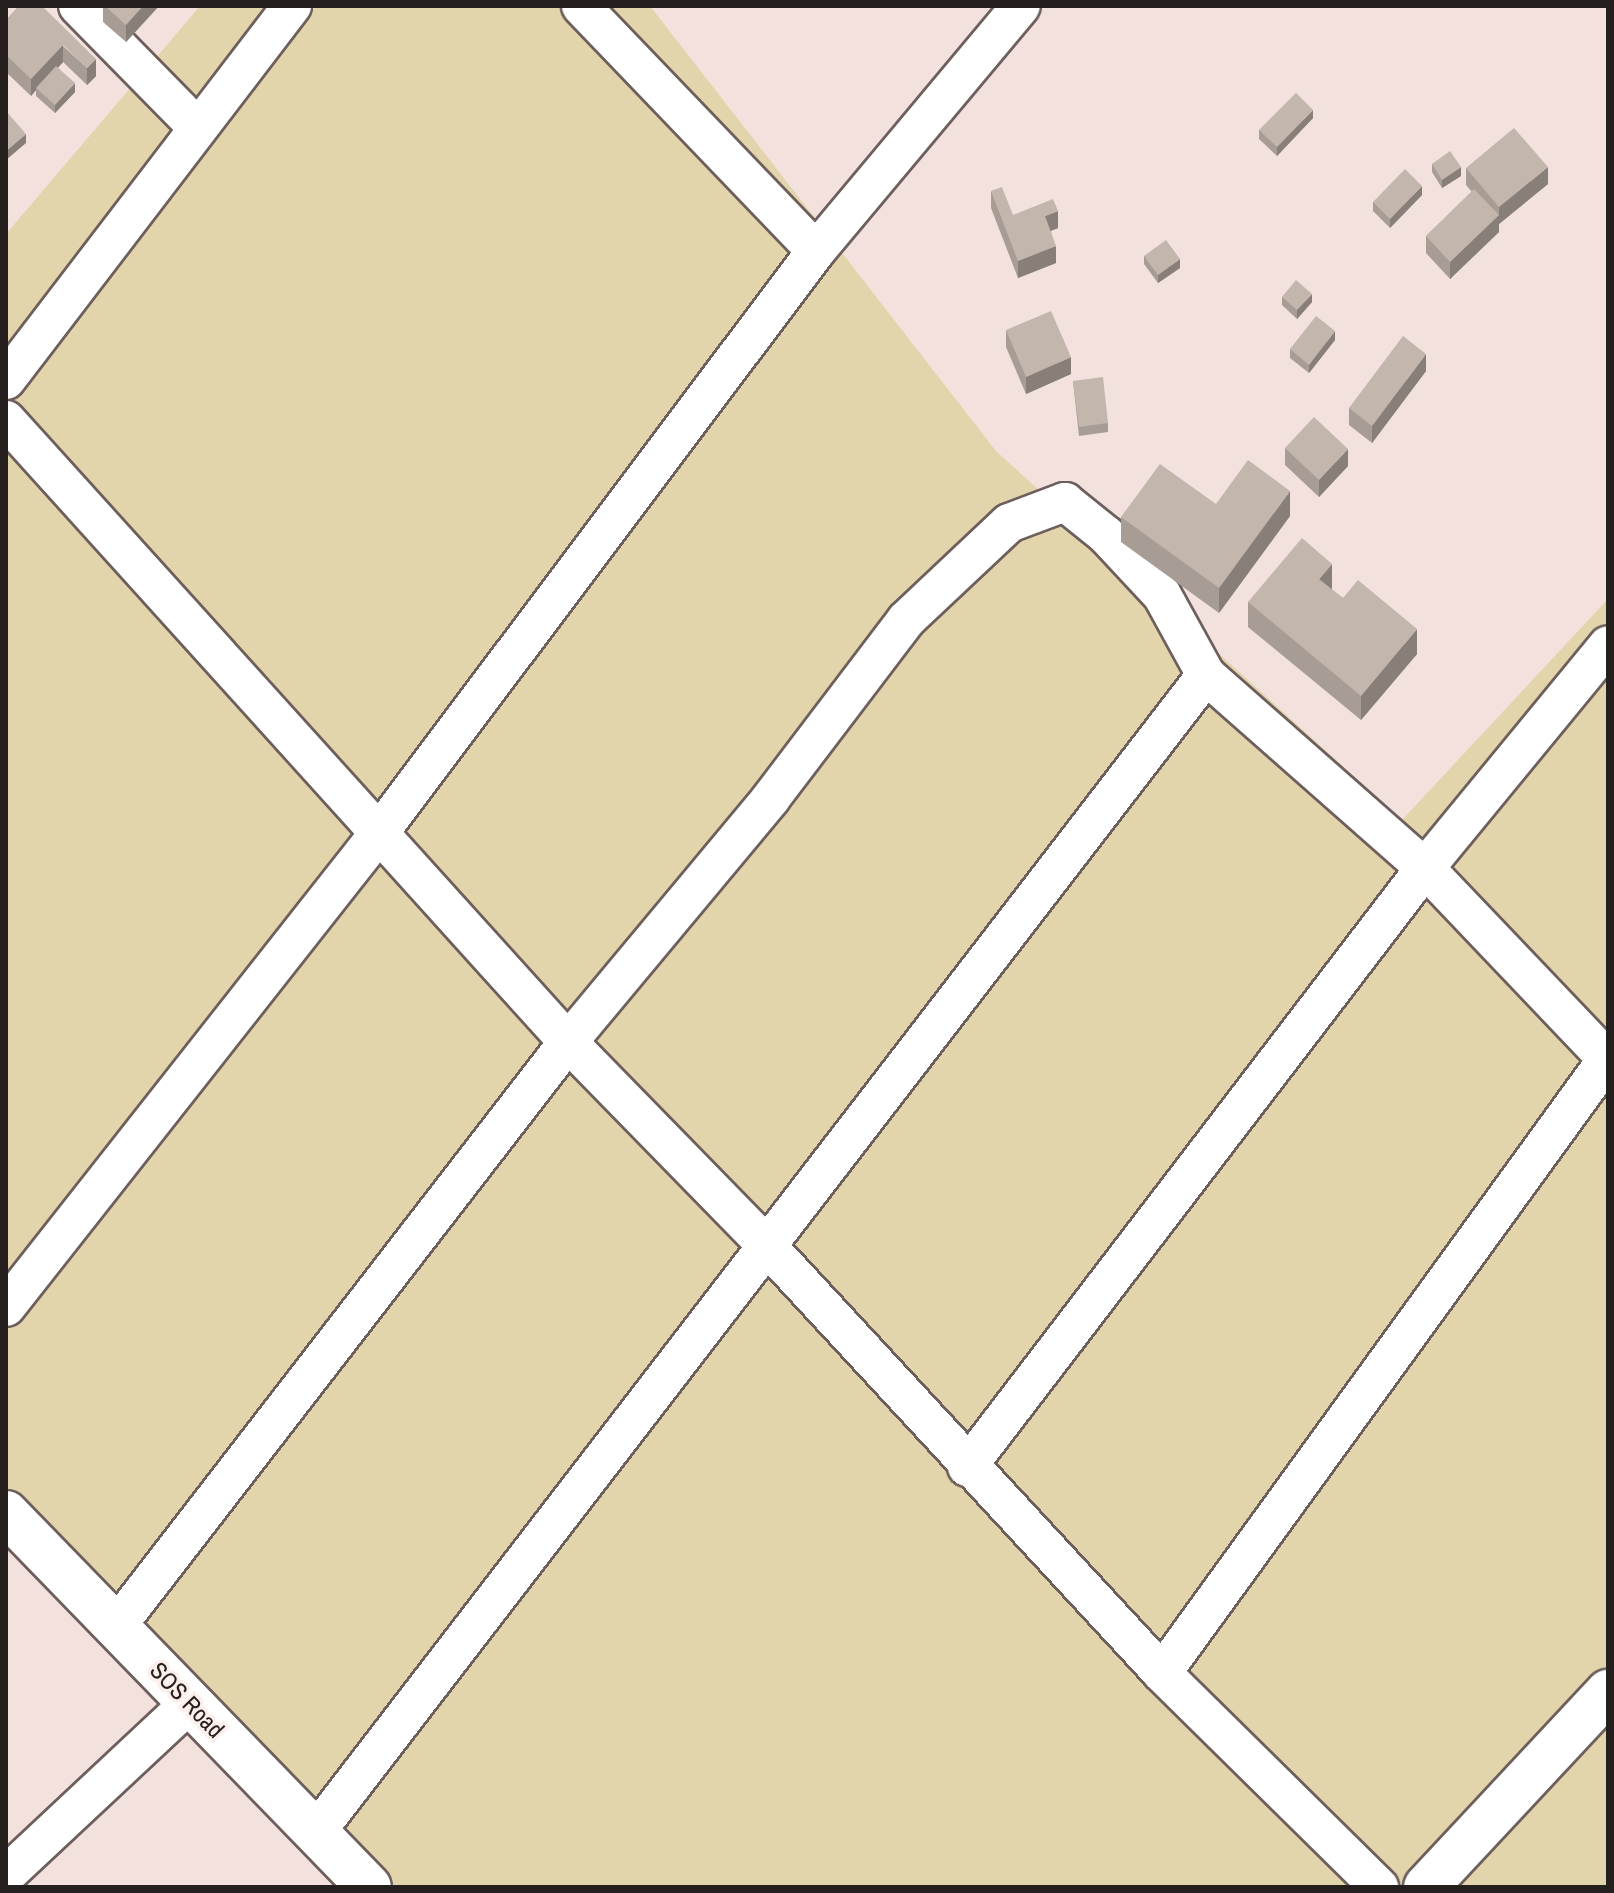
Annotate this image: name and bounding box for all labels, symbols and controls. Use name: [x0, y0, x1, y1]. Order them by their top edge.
street label: SOS Road: [144, 1656, 230, 1744]

